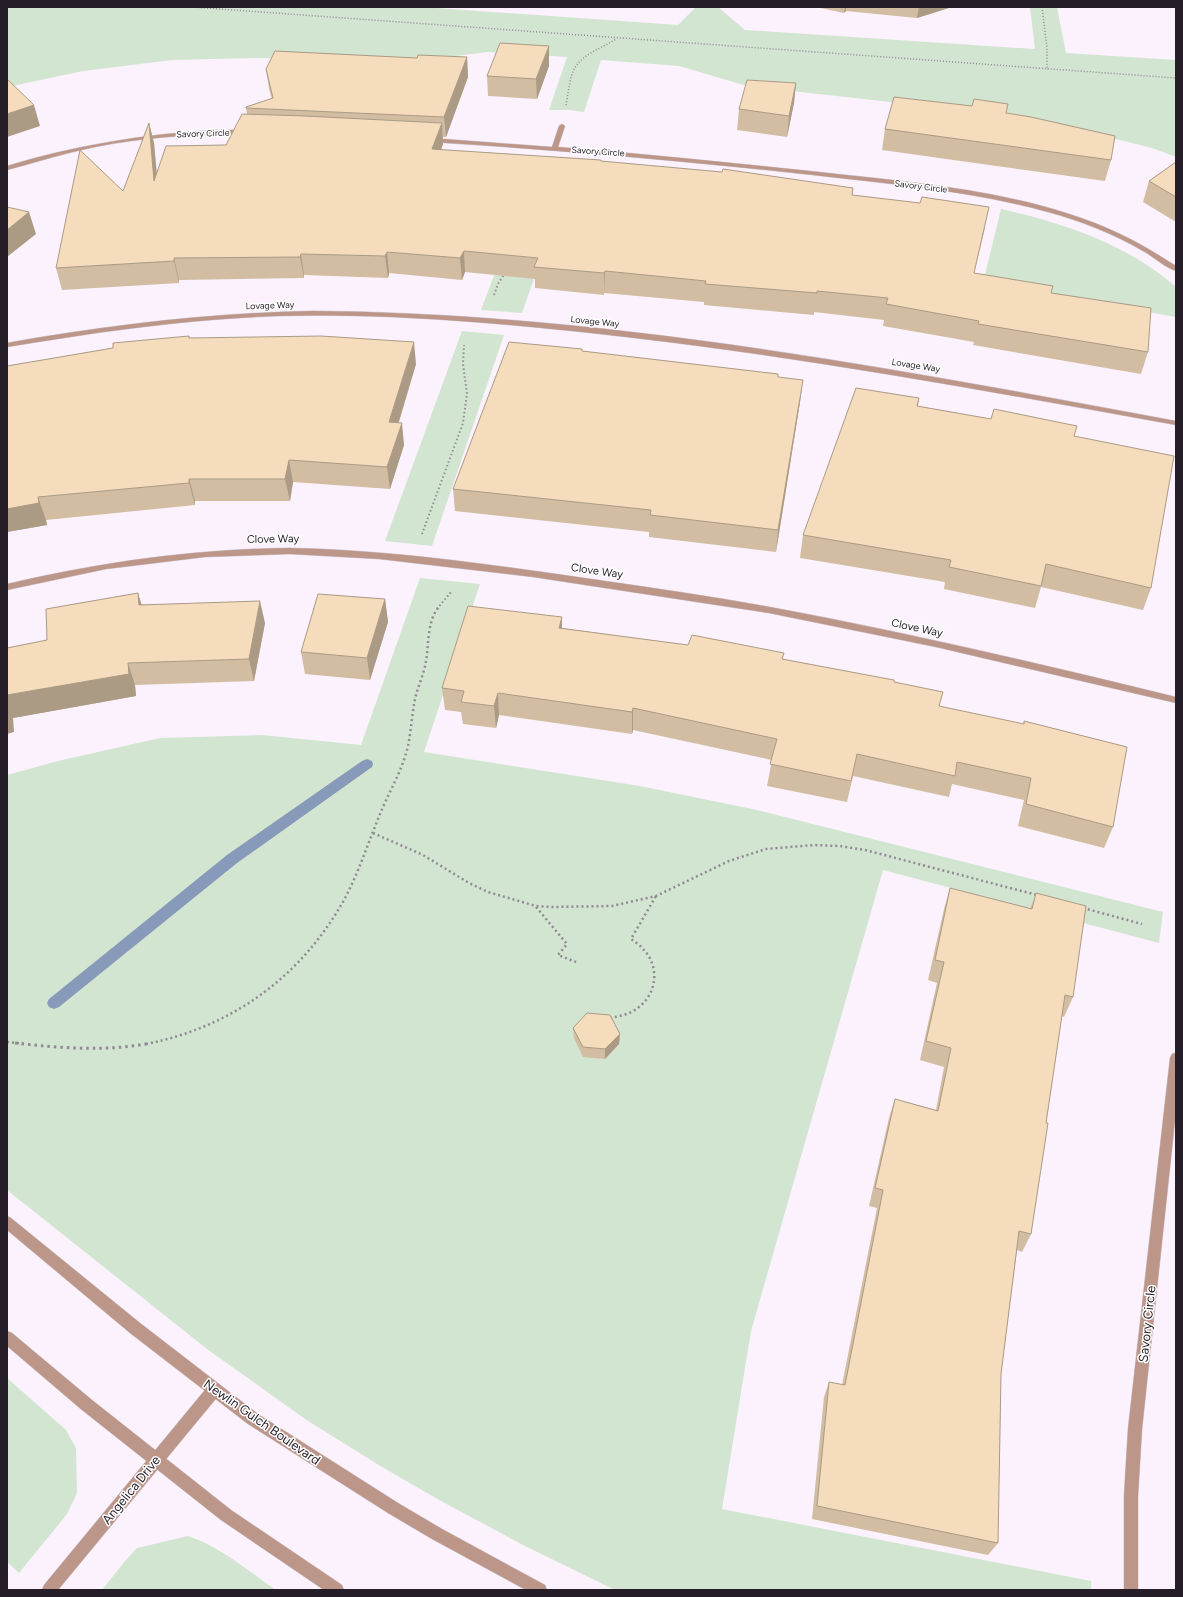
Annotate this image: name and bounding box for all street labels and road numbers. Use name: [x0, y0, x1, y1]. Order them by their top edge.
street label: Savory Circle: [176, 127, 230, 139]
street label: Savory Circle: [571, 144, 625, 158]
street label: Savory Circle: [894, 177, 948, 195]
street label: Lovage Way: [245, 299, 295, 311]
street label: Lovage Way: [570, 313, 620, 329]
street label: Lovage Way: [891, 356, 941, 374]
street label: Clove Way: [247, 532, 299, 546]
street label: Clove Way: [570, 561, 624, 581]
street label: Clove Way: [890, 616, 944, 640]
street label: Savory Circle: [1136, 1285, 1158, 1363]
street label: Newlin Gulch Boulevard: [201, 1376, 323, 1468]
street label: Angelica Drive: [99, 1453, 163, 1527]

